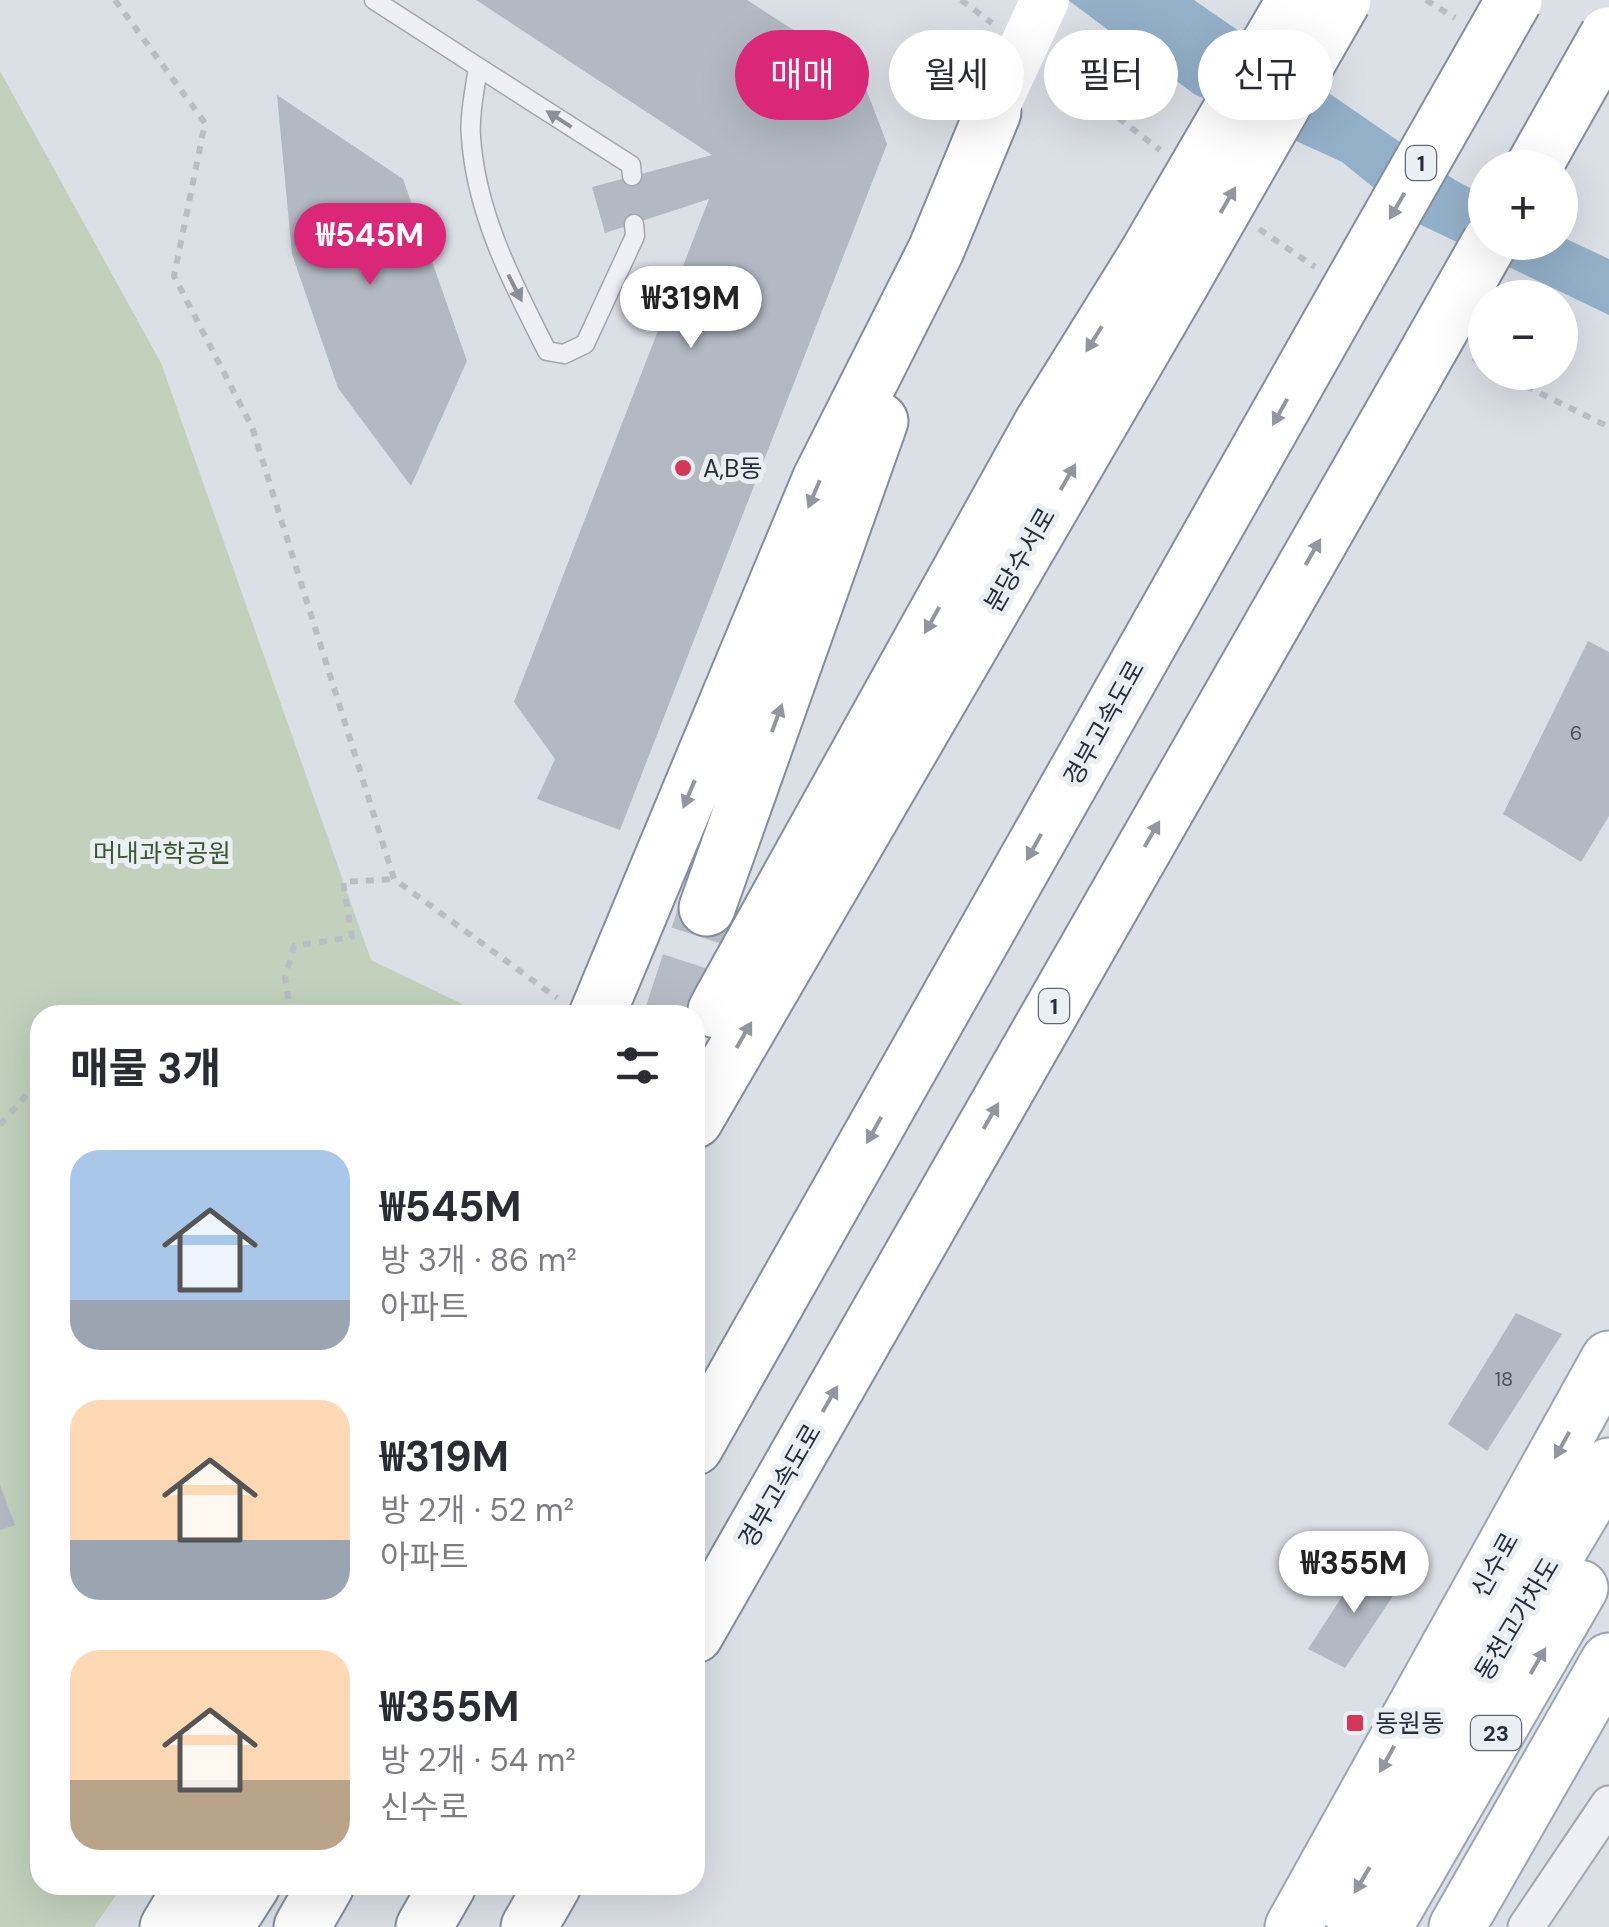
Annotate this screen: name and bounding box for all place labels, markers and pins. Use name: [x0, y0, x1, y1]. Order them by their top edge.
pin: ₩545M: [300, 203, 440, 288]
pin: ₩319M: [621, 266, 761, 351]
place label: A,B동: [703, 452, 762, 485]
marker: A,B동: [672, 457, 694, 479]
pin: ₩355M: [1284, 1531, 1424, 1616]
place label: 동원동: [1375, 1707, 1444, 1740]
marker: 동원동: [1344, 1712, 1366, 1734]

